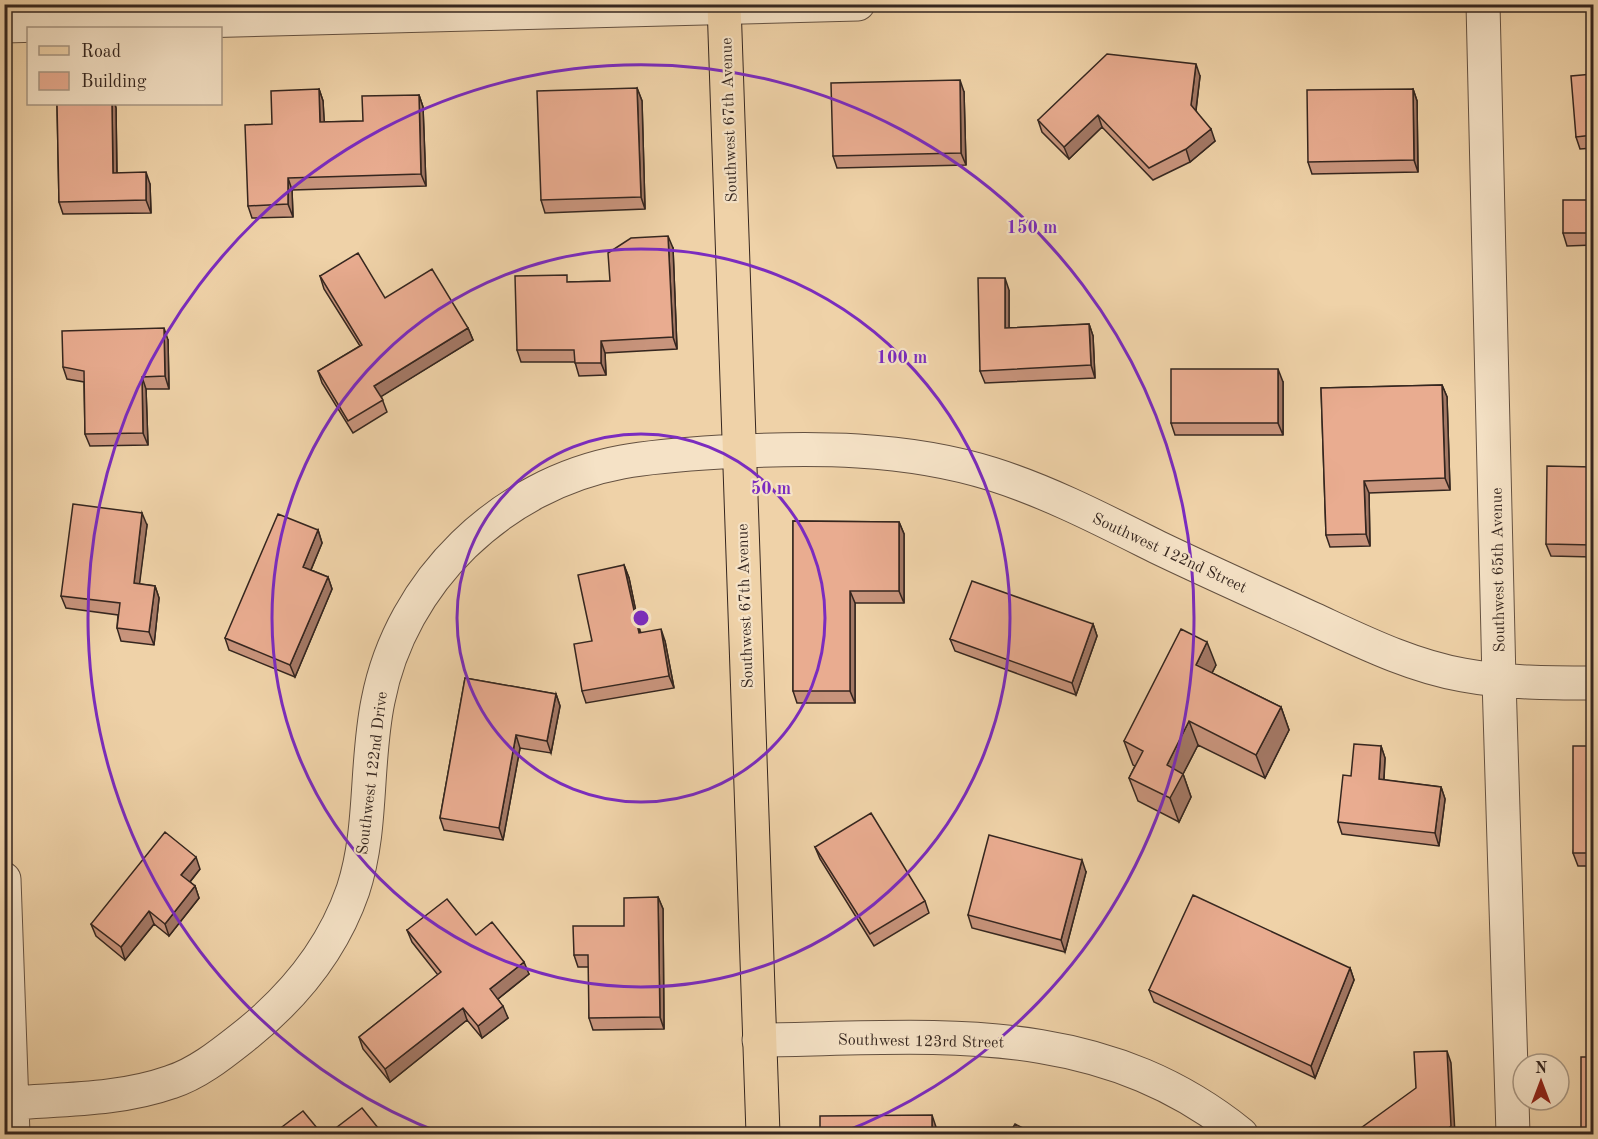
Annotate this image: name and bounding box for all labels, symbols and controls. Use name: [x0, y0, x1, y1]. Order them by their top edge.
legend: [27, 27, 222, 105]
street label: Southwest 67th Avenue: [719, 37, 741, 203]
text: Road: [81, 43, 121, 61]
text: Building: [81, 73, 147, 91]
text: 150 m: [1007, 219, 1057, 237]
text: 100 m: [877, 349, 927, 367]
text: 50 m: [751, 480, 791, 498]
street label: Southwest 65th Avenue: [1490, 487, 1508, 653]
street label: Southwest 122nd Street: [1089, 511, 1249, 597]
street label: Southwest 67th Avenue: [735, 523, 757, 689]
centre of rings: [631, 608, 651, 628]
street label: Southwest 122nd Drive: [355, 691, 391, 856]
street label: Southwest 123rd Street: [838, 1033, 1005, 1051]
north arrow: [1511, 1052, 1571, 1112]
text: N: [1535, 1061, 1548, 1077]

